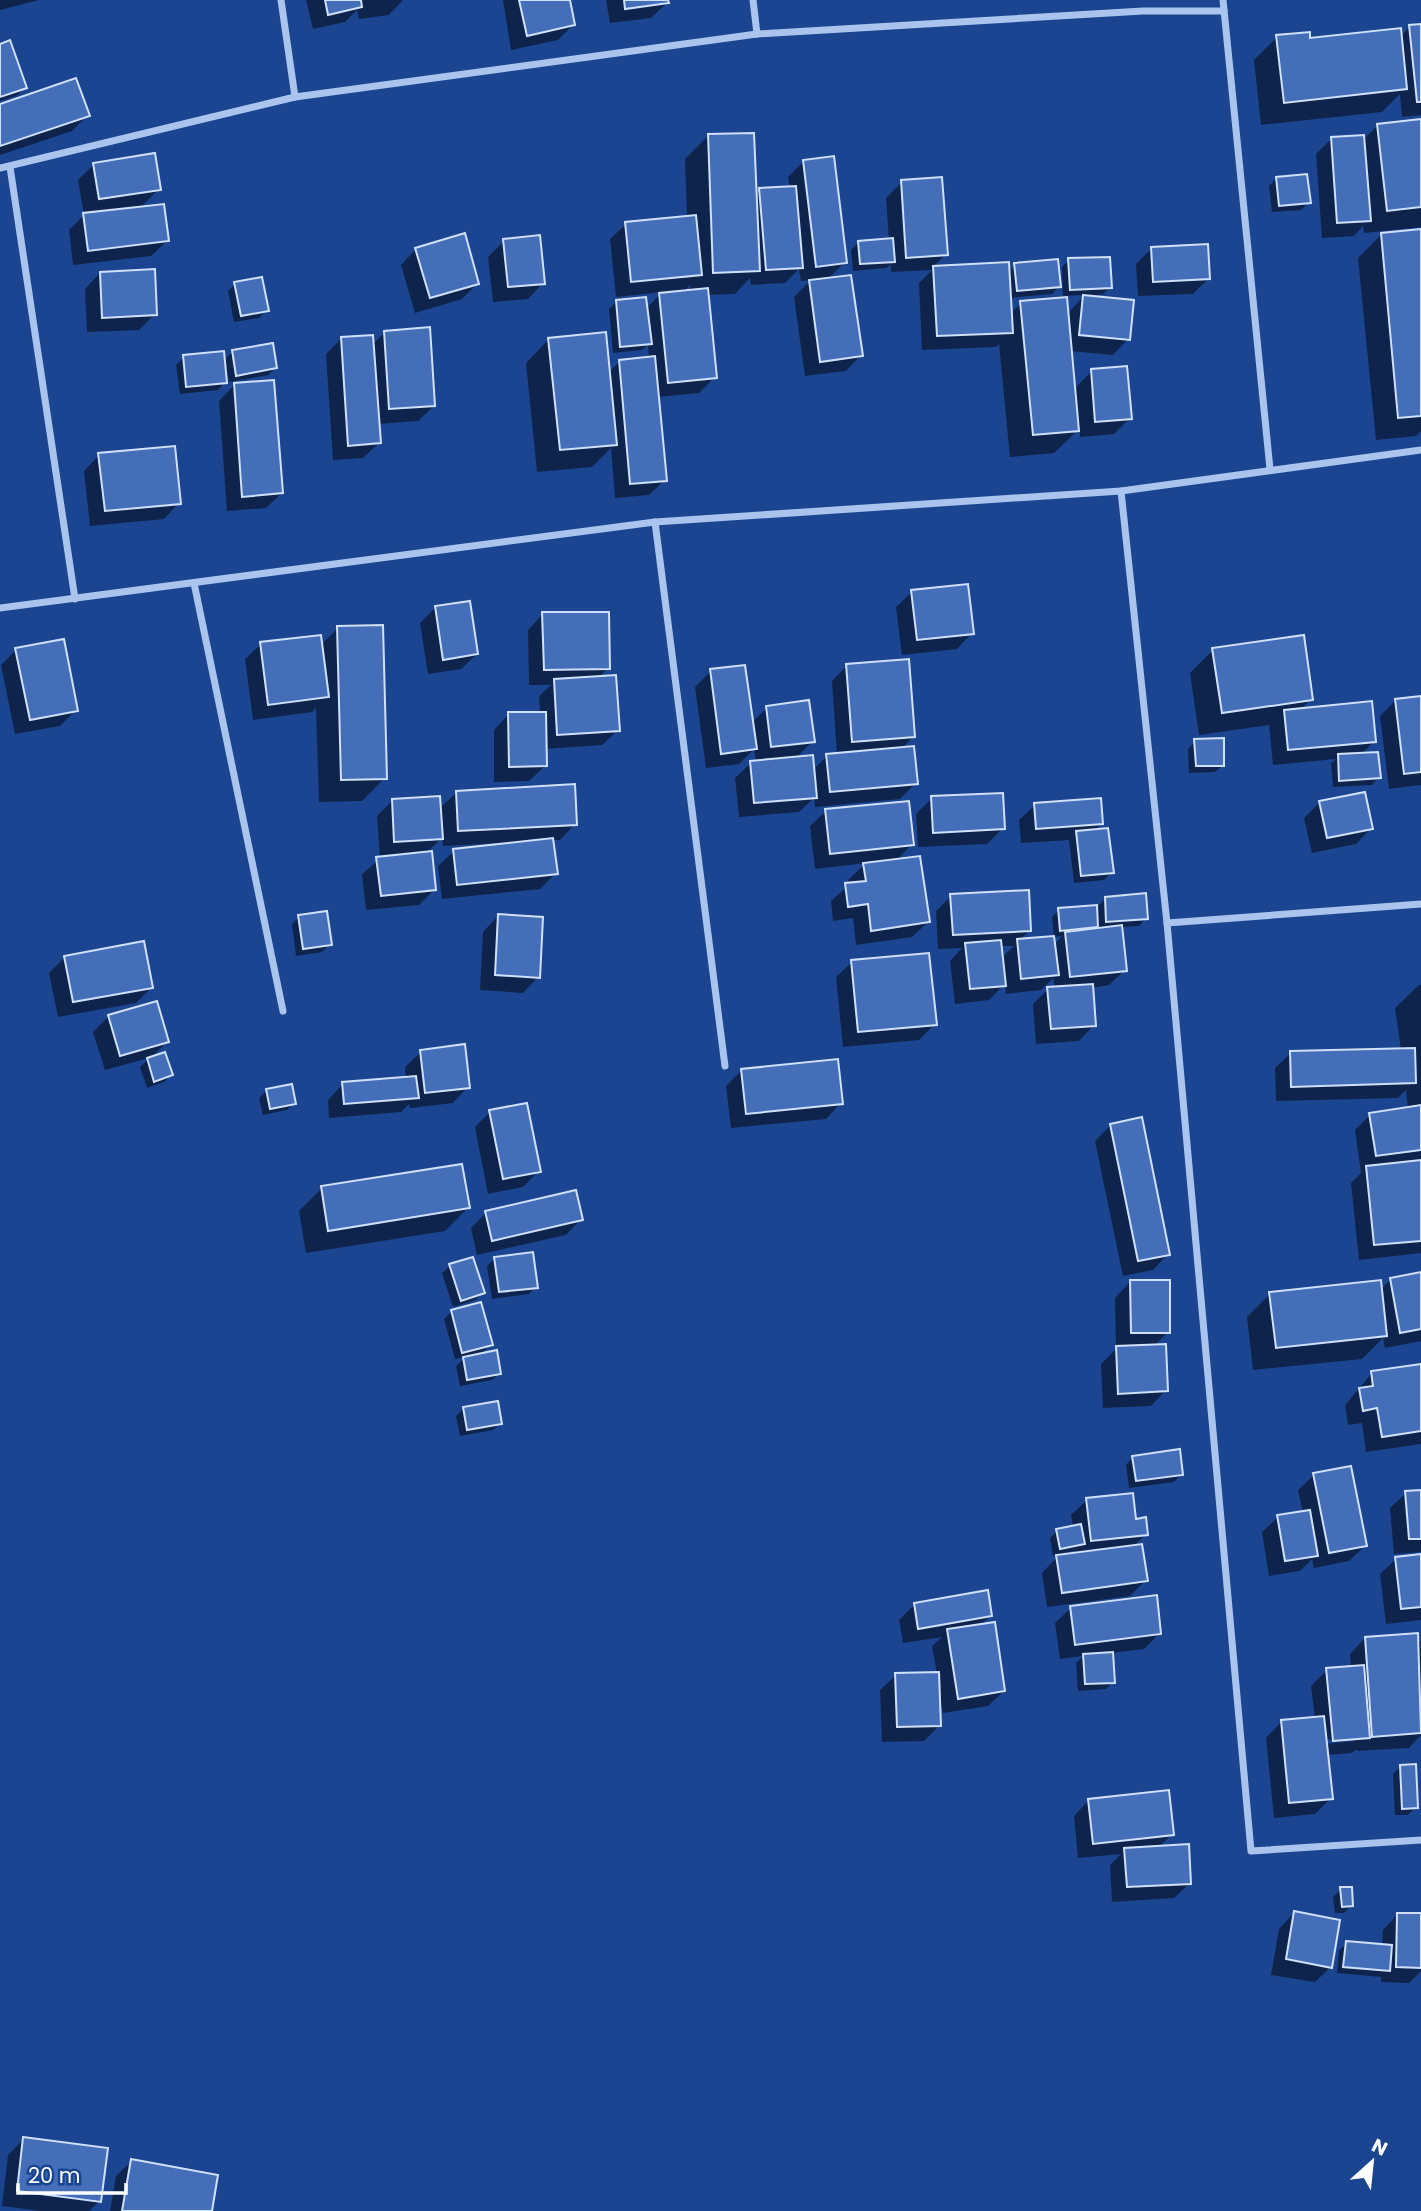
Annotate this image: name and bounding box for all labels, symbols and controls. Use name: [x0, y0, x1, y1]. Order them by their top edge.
north arrow: [1337, 2127, 1407, 2197]
text: N: [1367, 2132, 1392, 2163]
scale bar: [18, 2152, 126, 2196]
text: 20 m: [28, 2161, 81, 2190]

